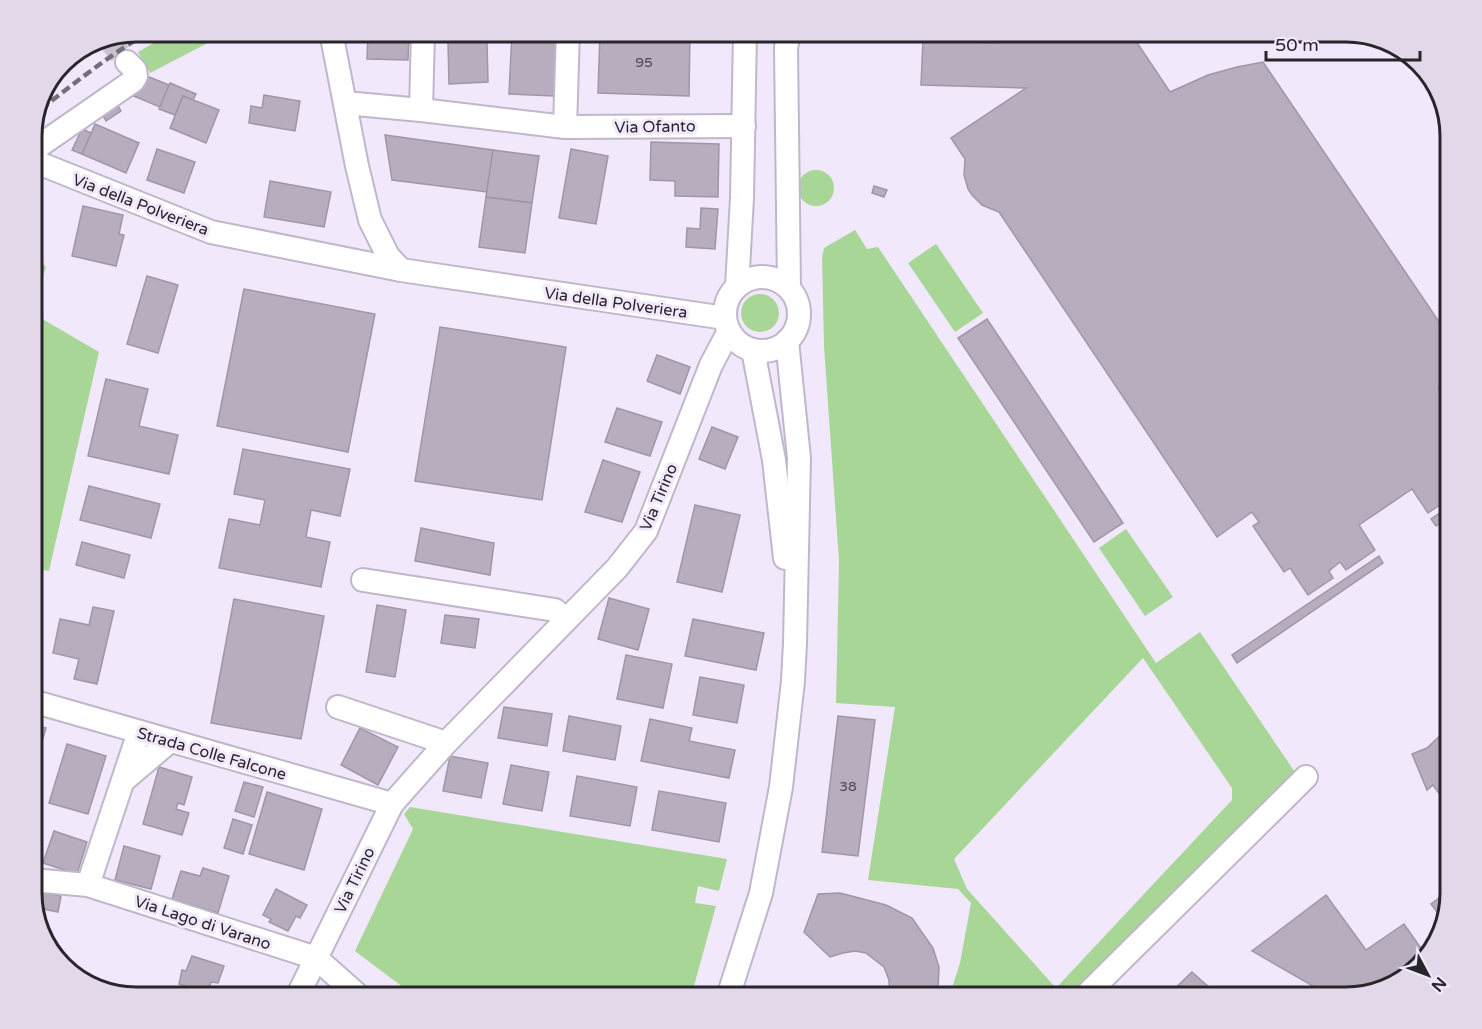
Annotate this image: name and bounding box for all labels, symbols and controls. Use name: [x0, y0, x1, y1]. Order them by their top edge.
scale bar: [1266, 24, 1420, 62]
text: 50 m: [1275, 34, 1319, 56]
house number: 95: [635, 54, 653, 71]
street label: Via Ofanto: [614, 116, 696, 138]
street label: Via della Polveriera: [70, 170, 212, 240]
street label: Via della Polveriera: [543, 283, 689, 323]
street label: Via Tirino: [636, 461, 682, 534]
street label: Strada Colle Falcone: [135, 723, 289, 785]
house number: 38: [839, 778, 857, 795]
street label: Via Tirino: [330, 844, 380, 917]
street label: Via Lago di Varano: [132, 891, 273, 954]
north arrow: [1398, 945, 1458, 1005]
text: N: [1427, 973, 1450, 996]

